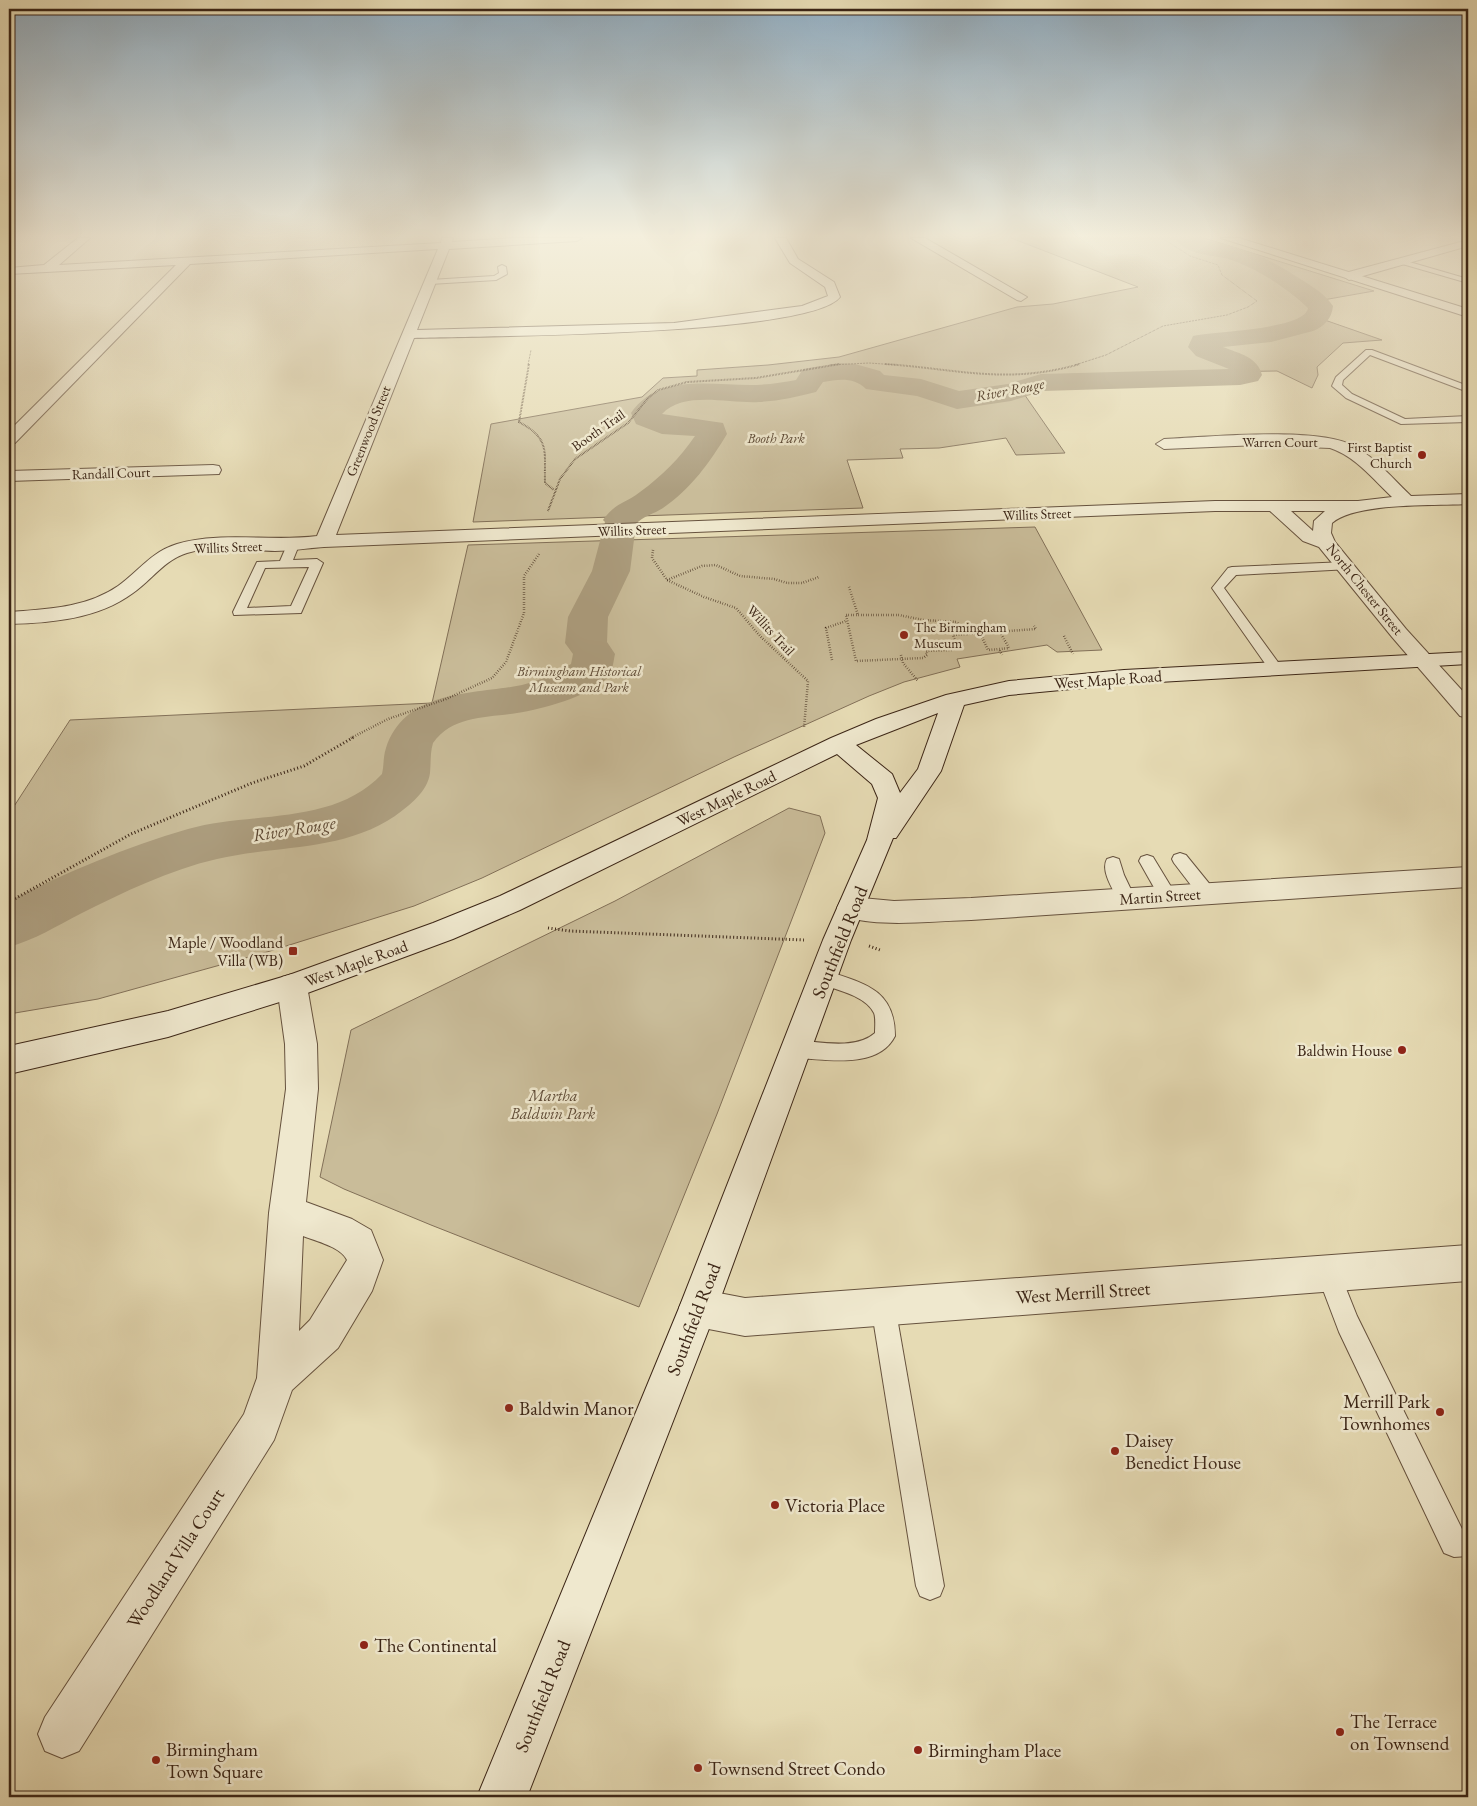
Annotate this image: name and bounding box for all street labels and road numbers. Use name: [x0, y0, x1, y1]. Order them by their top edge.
street label: Greenwood Street: [342, 382, 395, 479]
street label: Booth Trail: [568, 405, 629, 455]
street label: Warren Court: [1242, 433, 1318, 451]
street label: Randall Court: [71, 463, 151, 483]
street label: Willits Street: [1002, 504, 1072, 524]
street label: Willits Street: [597, 520, 667, 540]
street label: Willits Street: [193, 537, 263, 557]
street label: North Chester Street: [1323, 540, 1408, 639]
street label: Willits Trail: [743, 601, 799, 660]
street label: West Maple Road: [1053, 665, 1164, 694]
street label: West Maple Road: [673, 765, 780, 832]
street label: Southfield Road: [806, 882, 873, 1002]
street label: Martin Street: [1119, 883, 1201, 910]
street label: West Maple Road: [302, 935, 411, 992]
street label: Southfield Road: [660, 1259, 727, 1379]
street label: West Merrill Street: [1015, 1275, 1151, 1310]
street label: Woodland Villa Court: [121, 1483, 230, 1633]
street label: Southfield Road: [509, 1636, 576, 1756]

